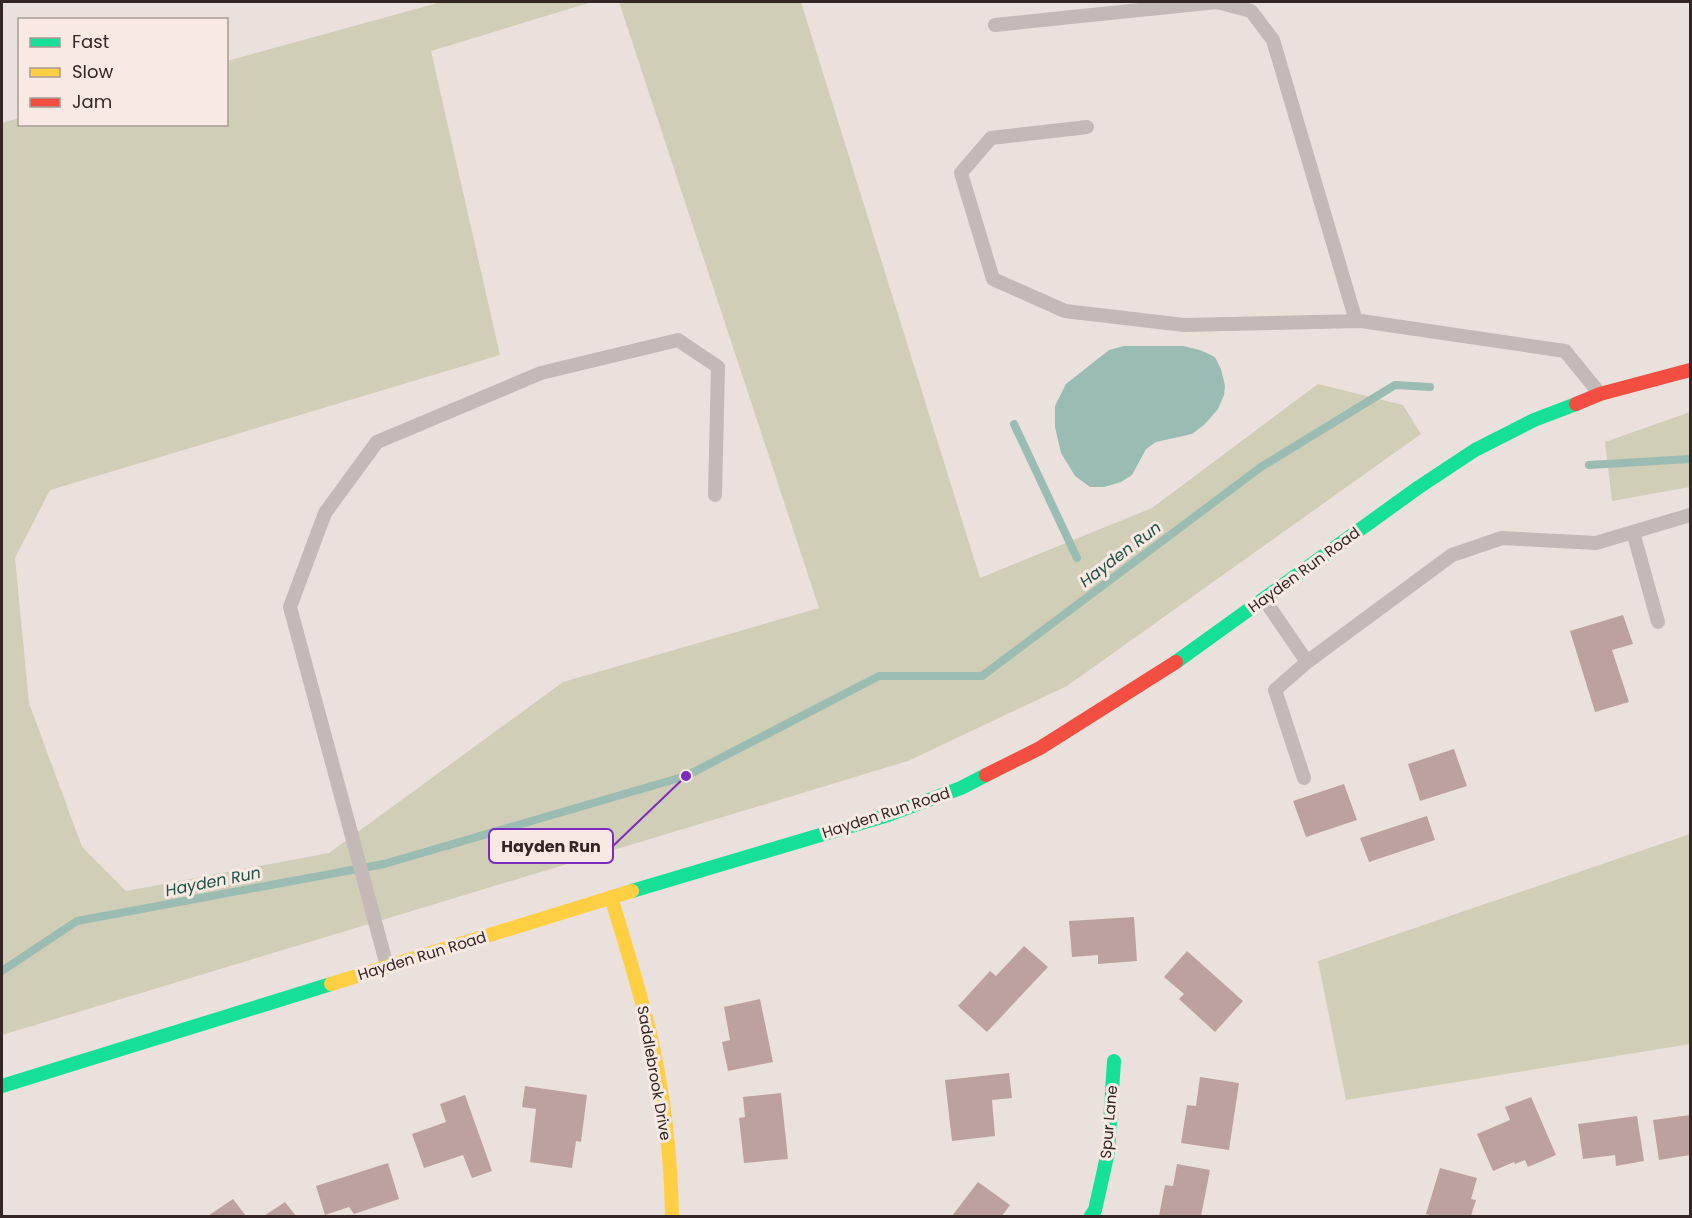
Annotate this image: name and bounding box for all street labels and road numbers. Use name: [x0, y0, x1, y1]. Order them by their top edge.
street label: Hayden Run Road: [1244, 522, 1364, 617]
street label: Hayden Run Road: [819, 782, 952, 843]
street label: Hayden Run Road: [355, 926, 489, 985]
street label: Saddlebrook Drive: [632, 1004, 677, 1142]
street label: Spur Lane: [1095, 1084, 1122, 1160]

